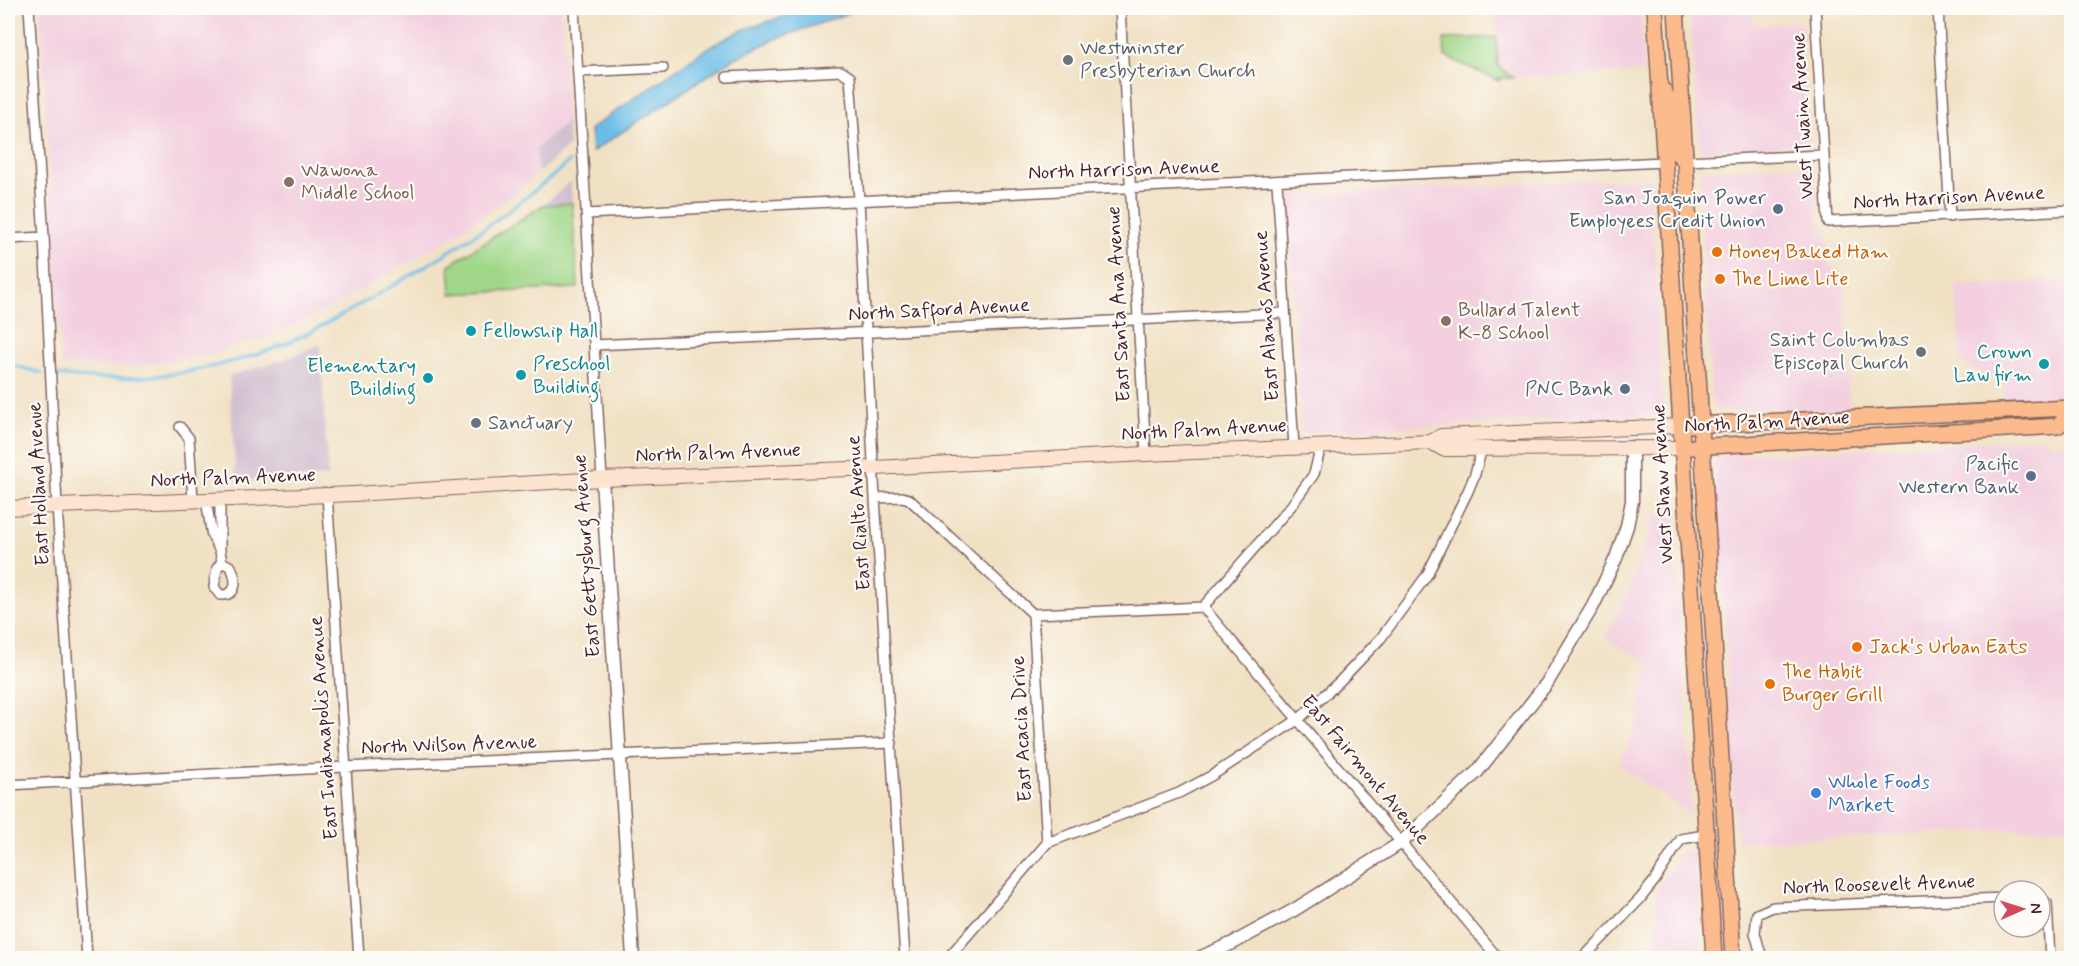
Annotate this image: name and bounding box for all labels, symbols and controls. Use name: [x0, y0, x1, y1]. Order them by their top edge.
street label: West Twain Avenue: [1785, 32, 1821, 200]
place label: Westminster Presbyterian Church: [1080, 35, 1256, 85]
marker: Westminster Presbyterian Church: [1061, 53, 1075, 67]
street label: North Harrison Avenue: [1028, 153, 1221, 187]
place label: Wawona Middle School: [301, 157, 414, 207]
marker: Wawona Middle School: [282, 175, 296, 189]
street label: North Harrison Avenue: [1852, 179, 2046, 217]
place label: San Joaquin Power Employees Credit Union: [1569, 185, 1767, 235]
marker: San Joaquin Power Employees Credit Union: [1771, 202, 1785, 216]
street label: East Santa Ana Avenue: [1100, 205, 1138, 403]
street label: East Alamos Avenue: [1248, 229, 1286, 402]
place label: Honey Baked Ham: [1729, 239, 1889, 266]
marker: Honey Baked Ham: [1710, 245, 1724, 259]
place label: The Lime Lite: [1732, 266, 1848, 293]
marker: The Lime Lite: [1713, 272, 1727, 286]
street label: North Safford Avenue: [848, 292, 1031, 330]
place label: Bullard Talent K-8 School: [1458, 297, 1580, 347]
marker: Bullard Talent K-8 School: [1439, 314, 1453, 328]
place label: Fellowship Hall: [483, 318, 598, 345]
marker: Fellowship Hall: [464, 324, 478, 338]
place label: Saint Columbas Episcopal Church: [1770, 327, 1909, 377]
place label: Crown Law firm: [1954, 339, 2032, 389]
marker: Saint Columbas Episcopal Church: [1914, 345, 1928, 359]
place label: Preschool Building: [533, 351, 610, 403]
place label: Elementary Building: [307, 353, 416, 405]
marker: Crown Law firm: [2037, 357, 2051, 371]
marker: Preschool Building: [514, 368, 528, 382]
marker: Elementary Building: [421, 371, 435, 385]
place label: PNC Bank: [1525, 376, 1613, 403]
marker: PNC Bank: [1618, 382, 1632, 396]
street label: East Holland Avenue: [21, 401, 57, 567]
street label: West Shaw Avenue: [1645, 404, 1681, 564]
street label: North Palm Avenue: [1684, 404, 1850, 440]
place label: Sanctuary: [488, 410, 573, 437]
street label: North Palm Avenue: [1121, 412, 1287, 448]
marker: Sanctuary: [469, 416, 483, 430]
street label: East Rialto Avenue: [840, 434, 878, 592]
street label: North Palm Avenue: [635, 437, 801, 469]
place label: Pacific Western Bank: [1899, 451, 2019, 501]
street label: East Gettysburg Avenue: [566, 453, 610, 659]
street label: North Palm Avenue: [150, 462, 316, 494]
marker: Pacific Western Bank: [2024, 469, 2038, 483]
street label: East Indianapolis Avenue: [303, 615, 345, 841]
place label: Jack's Urban Eats: [1869, 634, 2027, 661]
marker: Jack's Urban Eats: [1850, 640, 1864, 654]
street label: East Acacia Drive: [1005, 655, 1039, 803]
place label: The Habit Burger Grill: [1782, 659, 1883, 710]
marker: The Habit Burger Grill: [1763, 677, 1777, 691]
street label: East Fairmont Avenue: [1294, 689, 1436, 851]
street label: North Wilson Avenue: [361, 728, 537, 762]
place label: Whole Foods Market: [1828, 769, 1930, 819]
marker: Whole Foods Market: [1809, 786, 1823, 800]
street label: North Roosevelt Avenue: [1782, 868, 1976, 902]
north arrow: [1992, 879, 2052, 939]
text: N: [2025, 902, 2046, 914]

